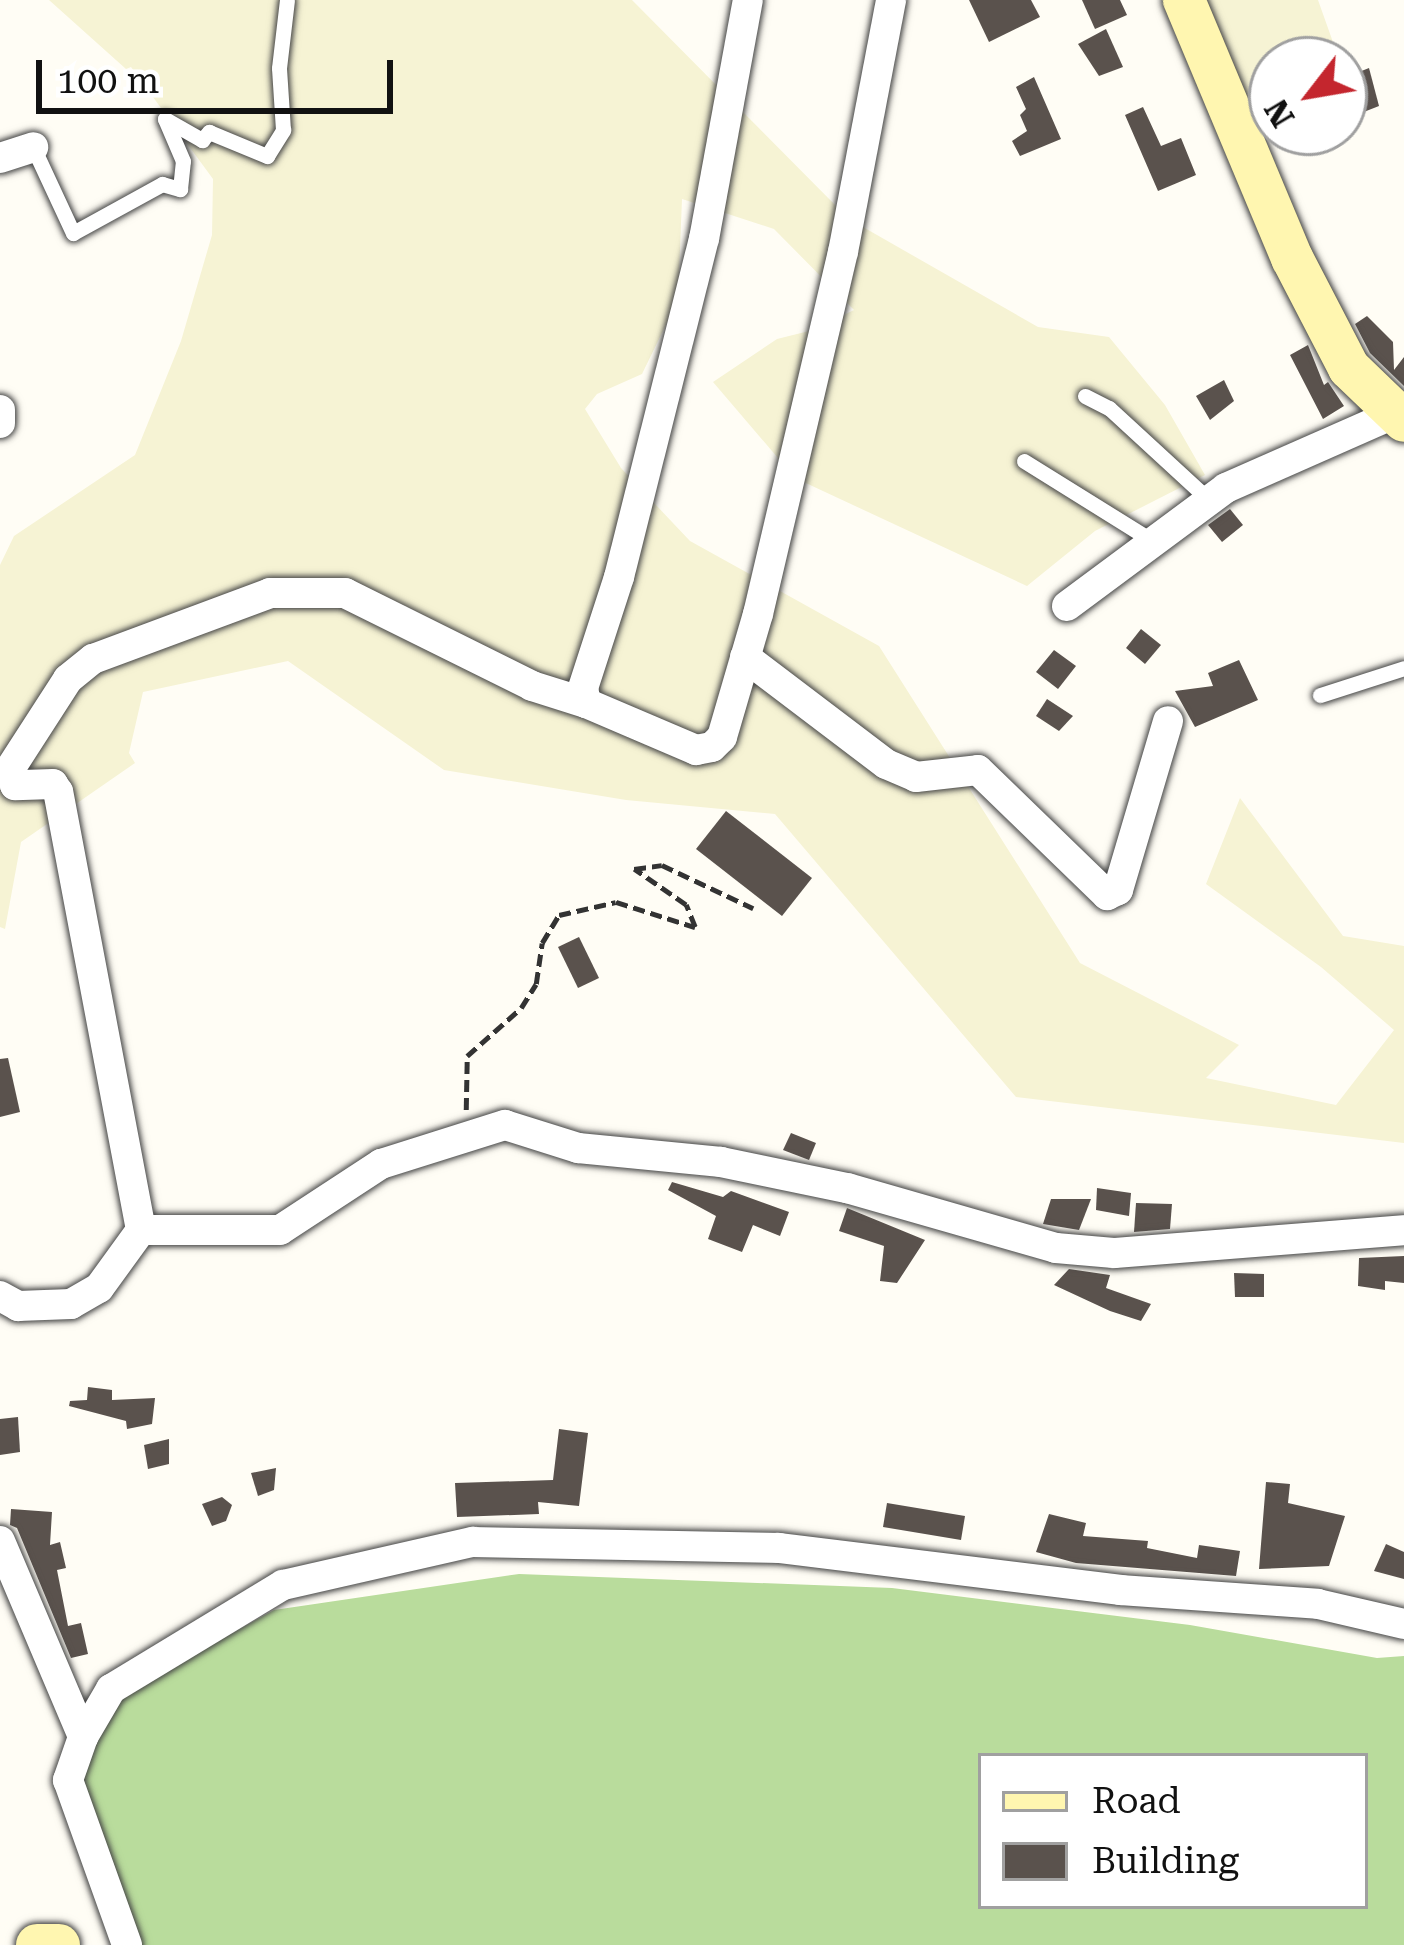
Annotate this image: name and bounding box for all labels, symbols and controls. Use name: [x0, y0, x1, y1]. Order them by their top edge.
scale bar: [42, 36, 399, 110]
north arrow: [1248, 36, 1368, 156]
text: 100 m: [57, 60, 159, 102]
text: N: [1256, 92, 1303, 134]
legend: [978, 1753, 1368, 1909]
text: Road: [1092, 1780, 1180, 1822]
text: Building: [1092, 1840, 1239, 1882]

